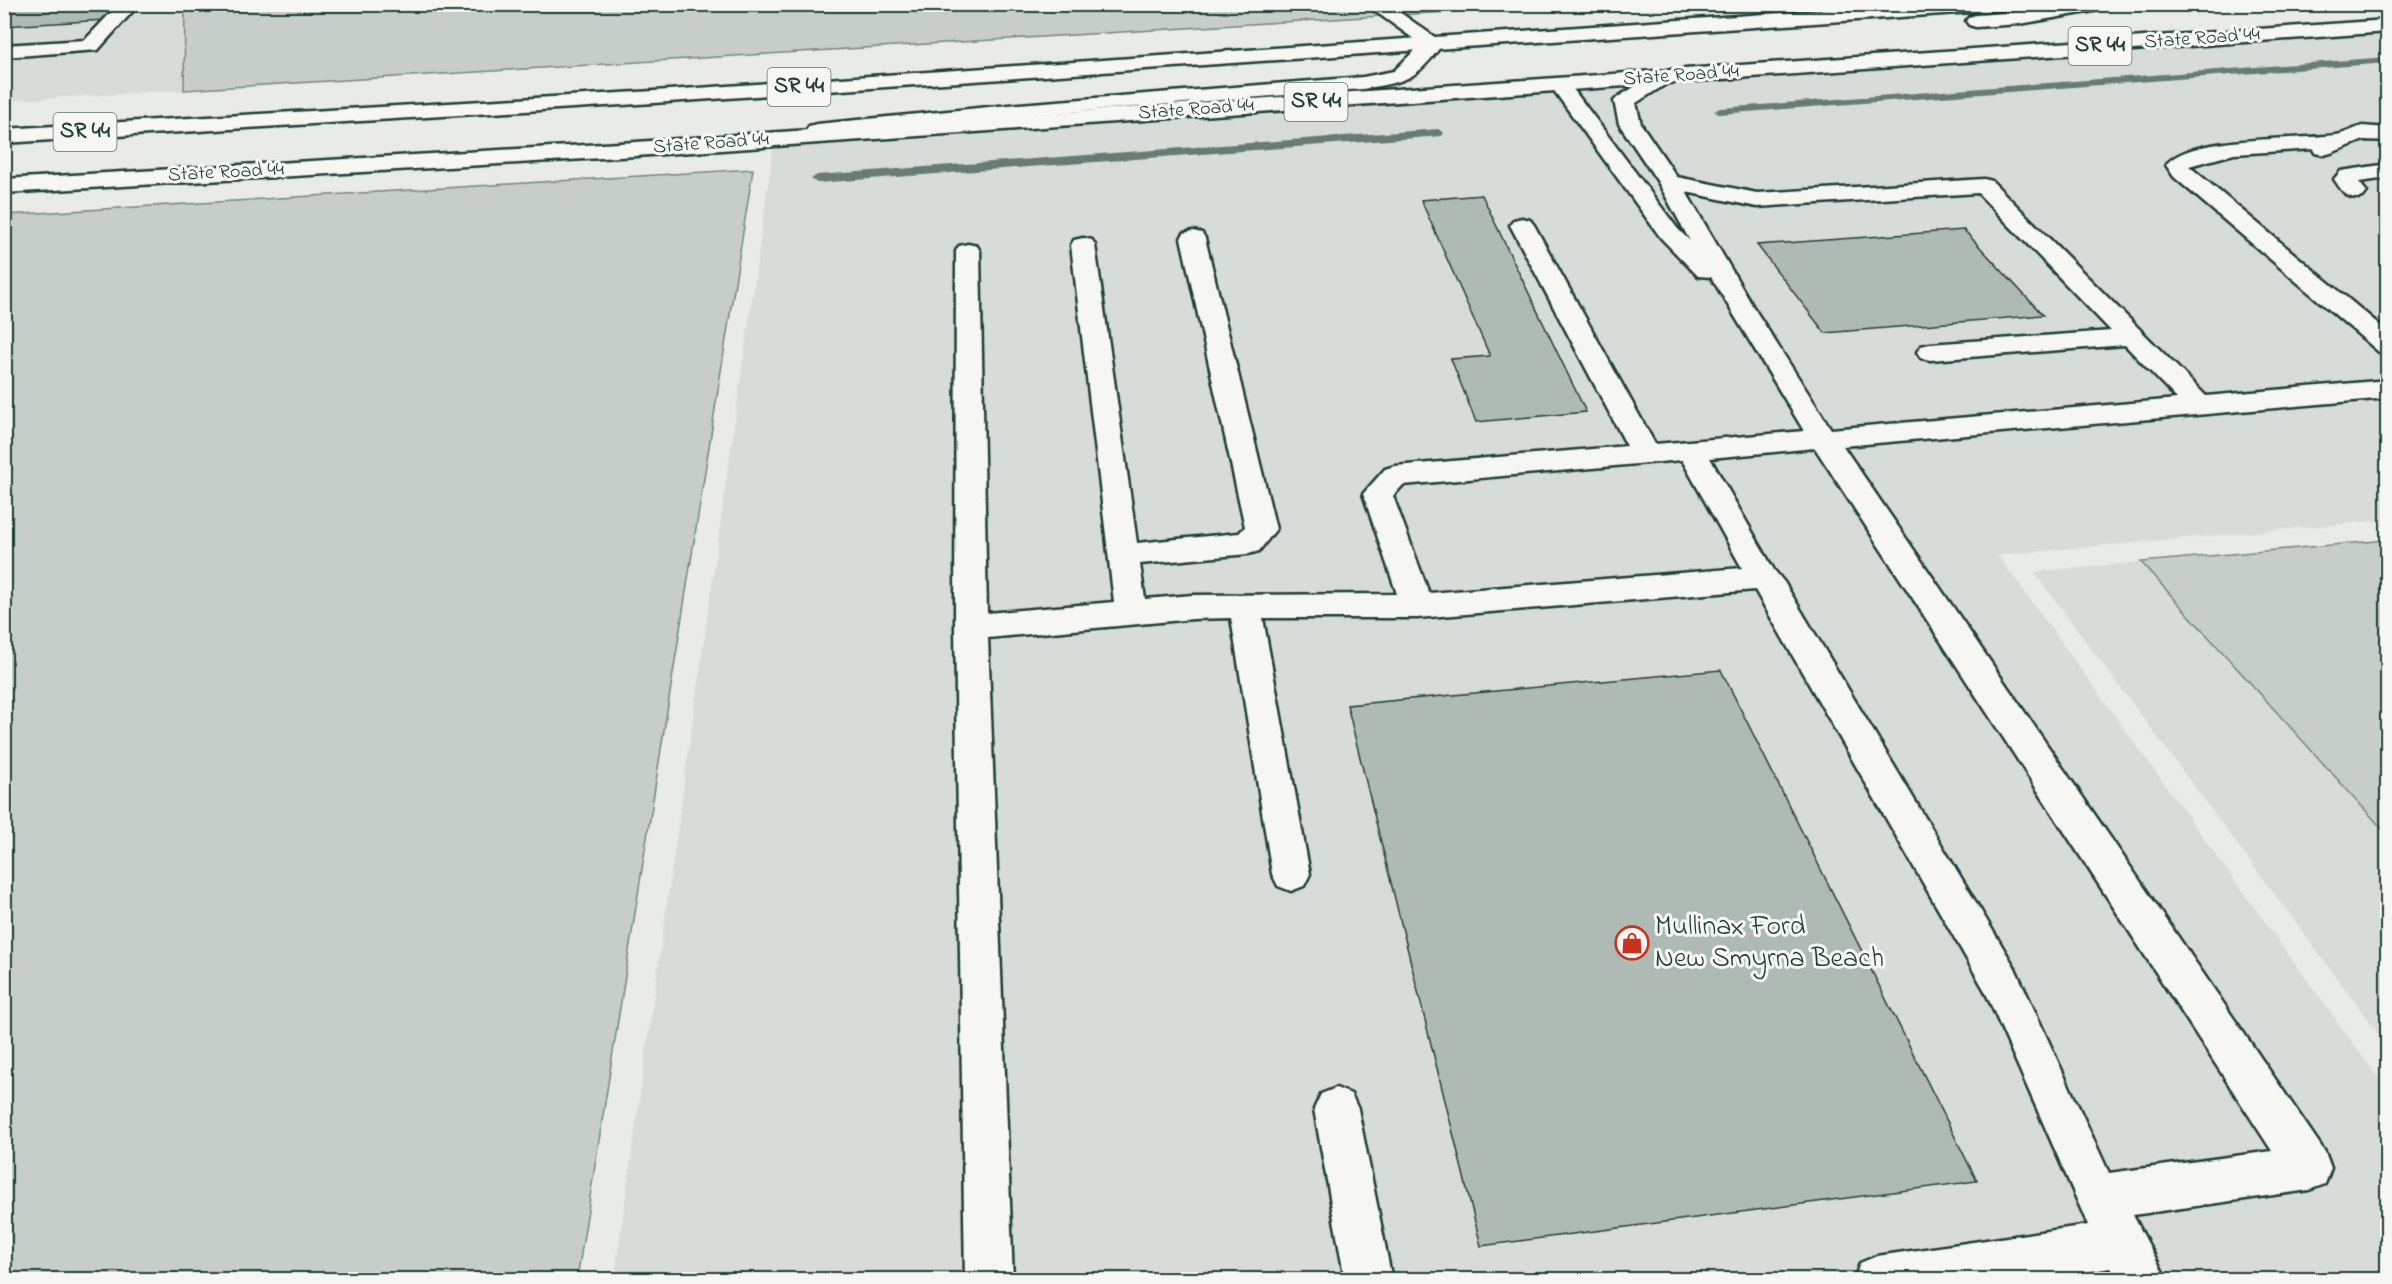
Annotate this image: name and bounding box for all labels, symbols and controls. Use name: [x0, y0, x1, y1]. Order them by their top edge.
street label: State Road 44: [2143, 20, 2261, 58]
road number: SR 44: [2068, 27, 2132, 65]
street label: State Road 44: [1622, 57, 1740, 95]
road number: SR 44: [768, 68, 830, 106]
road number: SR 44: [1284, 83, 1348, 121]
street label: State Road 44: [1137, 91, 1255, 129]
road number: SR 44: [54, 113, 116, 151]
street label: State Road 44: [652, 125, 770, 163]
street label: State Road 44: [167, 155, 285, 191]
place label: Mullinax Ford New Smyrna Beach: [1655, 907, 1884, 980]
shop icon: Mullinax Ford New Smyrna Beach: [1614, 925, 1650, 961]

